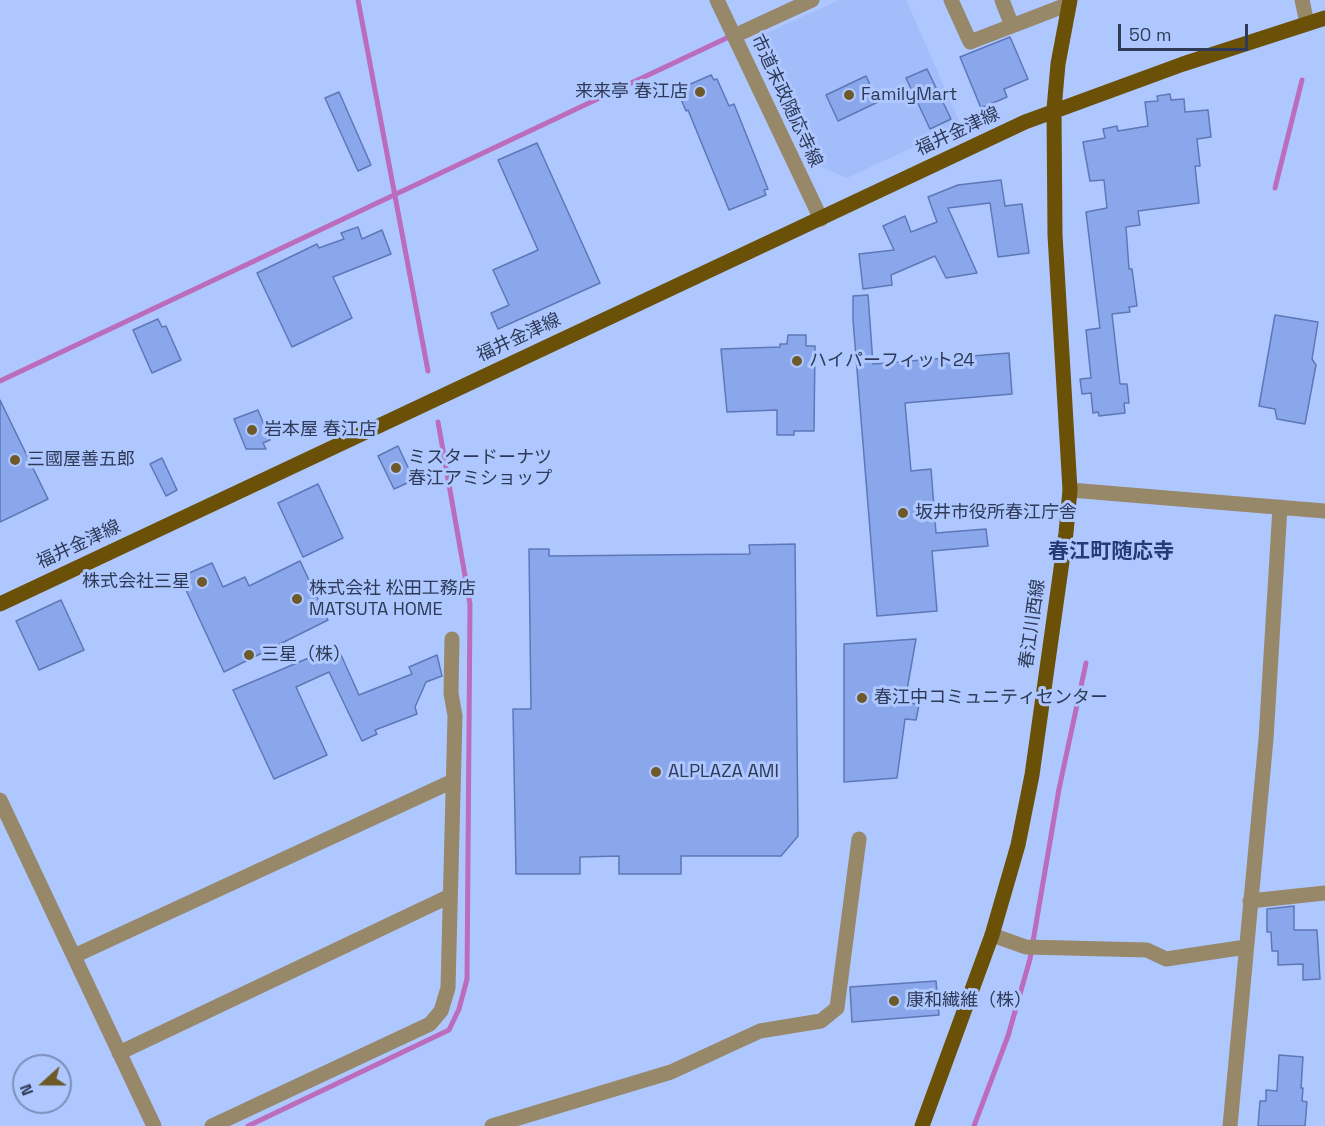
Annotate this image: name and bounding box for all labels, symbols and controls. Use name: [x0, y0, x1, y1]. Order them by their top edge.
scale bar: [1121, 12, 1252, 50]
text: 50 m: [1129, 23, 1171, 46]
street label: 市道末政随応寺線: [746, 31, 826, 171]
place label: 来来亭 春江店: [575, 81, 688, 103]
place label: FamilyMart: [861, 84, 957, 106]
marker: 来来亭 春江店: [693, 85, 707, 99]
marker: FamilyMart: [842, 88, 856, 102]
street label: 福井金津線: [913, 103, 1003, 161]
street label: 福井金津線: [474, 309, 564, 367]
place label: ハイパーフィット24: [809, 350, 975, 372]
marker: ハイパーフィット24: [790, 354, 804, 368]
place label: 岩本屋 春江店: [264, 419, 377, 441]
marker: 岩本屋 春江店: [245, 423, 259, 437]
place label: ミスタードーナツ 春江アミショップ: [408, 447, 552, 490]
place label: 三國屋善五郎: [27, 449, 135, 471]
marker: 三國屋善五郎: [8, 453, 22, 467]
marker: ミスタードーナツ 春江アミショップ: [389, 461, 403, 475]
place label: 坂井市役所春江庁舎: [915, 502, 1077, 524]
marker: 坂井市役所春江庁舎: [896, 506, 910, 520]
street label: 福井金津線: [34, 516, 124, 574]
district label: 春江町随応寺: [1048, 539, 1174, 565]
place label: 株式会社三星: [82, 571, 190, 593]
marker: 株式会社三星: [195, 575, 209, 589]
place label: 株式会社 松田工務店 MATSUTA HOME: [309, 578, 476, 620]
street label: 春江川西線: [1016, 578, 1050, 670]
marker: 株式会社 松田工務店 MATSUTA HOME: [290, 592, 304, 606]
place label: 三星（株）: [261, 644, 351, 666]
marker: 三星（株）: [242, 648, 256, 662]
place label: 春江中コミュニティセンター: [874, 687, 1108, 709]
marker: 春江中コミュニティセンター: [855, 691, 869, 705]
place label: ALPLAZA AMI: [668, 761, 779, 783]
marker: ALPLAZA AMI: [649, 765, 663, 779]
place label: 康和繊維（株）: [906, 990, 1032, 1012]
marker: 康和繊維（株）: [887, 994, 901, 1008]
north arrow: [12, 1054, 72, 1114]
text: N: [15, 1081, 38, 1099]

